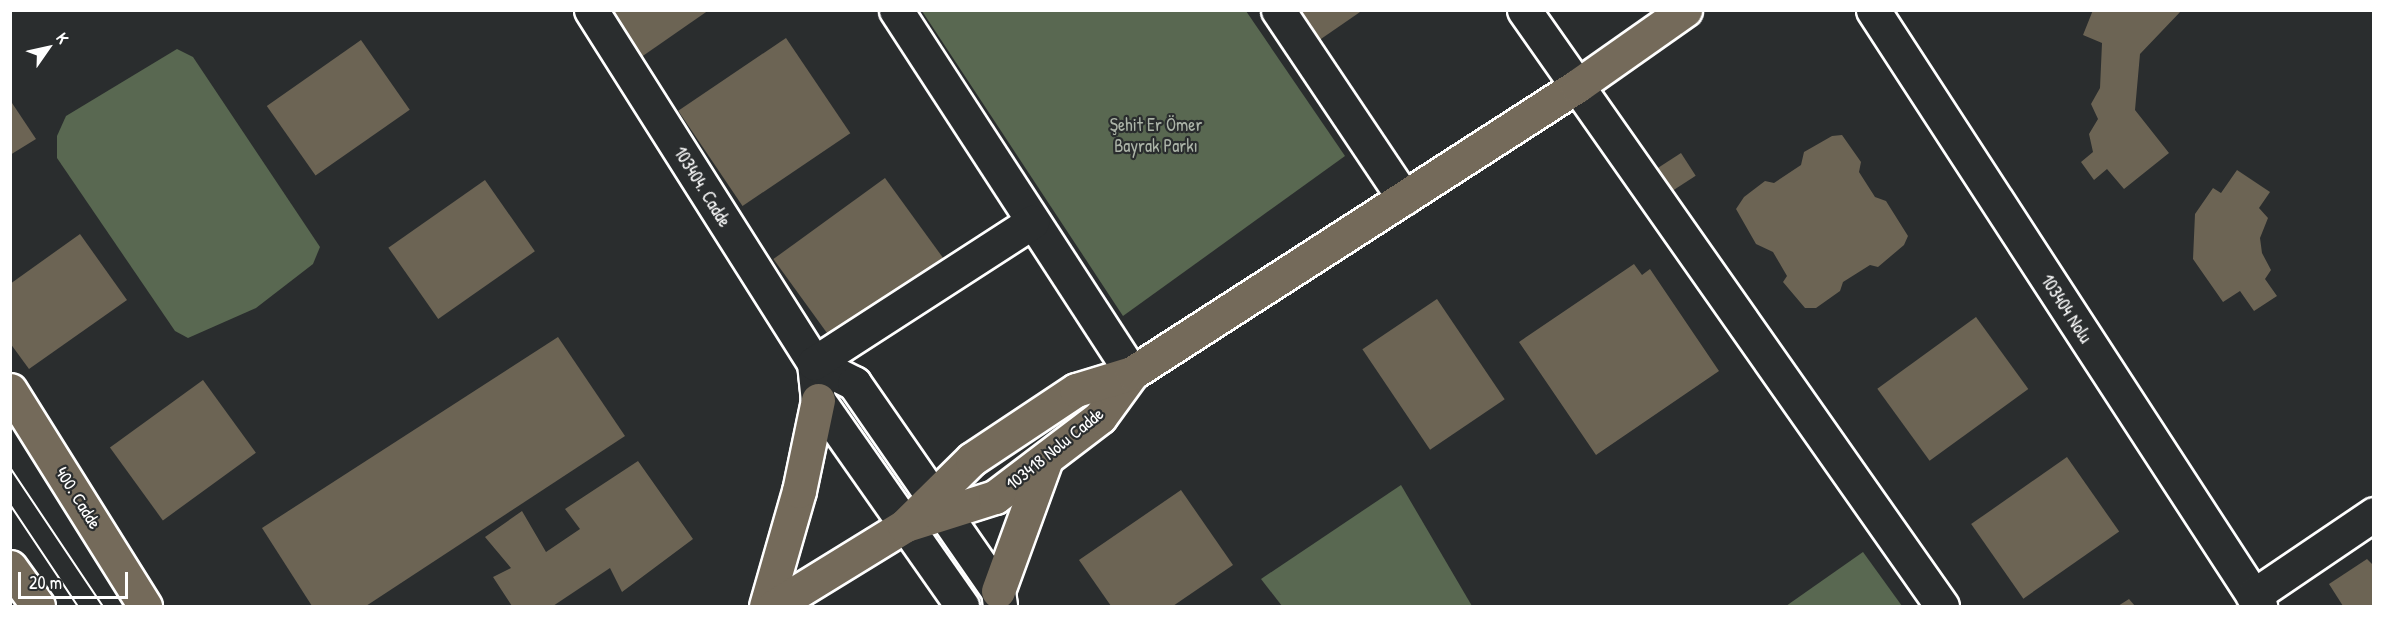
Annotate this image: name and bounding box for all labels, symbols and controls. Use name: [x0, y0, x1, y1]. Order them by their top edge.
north arrow: [18, 18, 78, 78]
text: K: [51, 28, 74, 48]
park label: Şehit Er Ömer Bayrak Parkı: [1110, 115, 1202, 158]
street label: 103404. Cadde: [669, 143, 735, 231]
street label: 103404 Nolu: [2036, 271, 2096, 347]
street label: 103418 Nolu Cadde: [1002, 403, 1108, 495]
street label: 400. Cadde: [51, 463, 105, 533]
scale bar: [21, 560, 130, 598]
text: 20 m: [29, 570, 62, 595]

